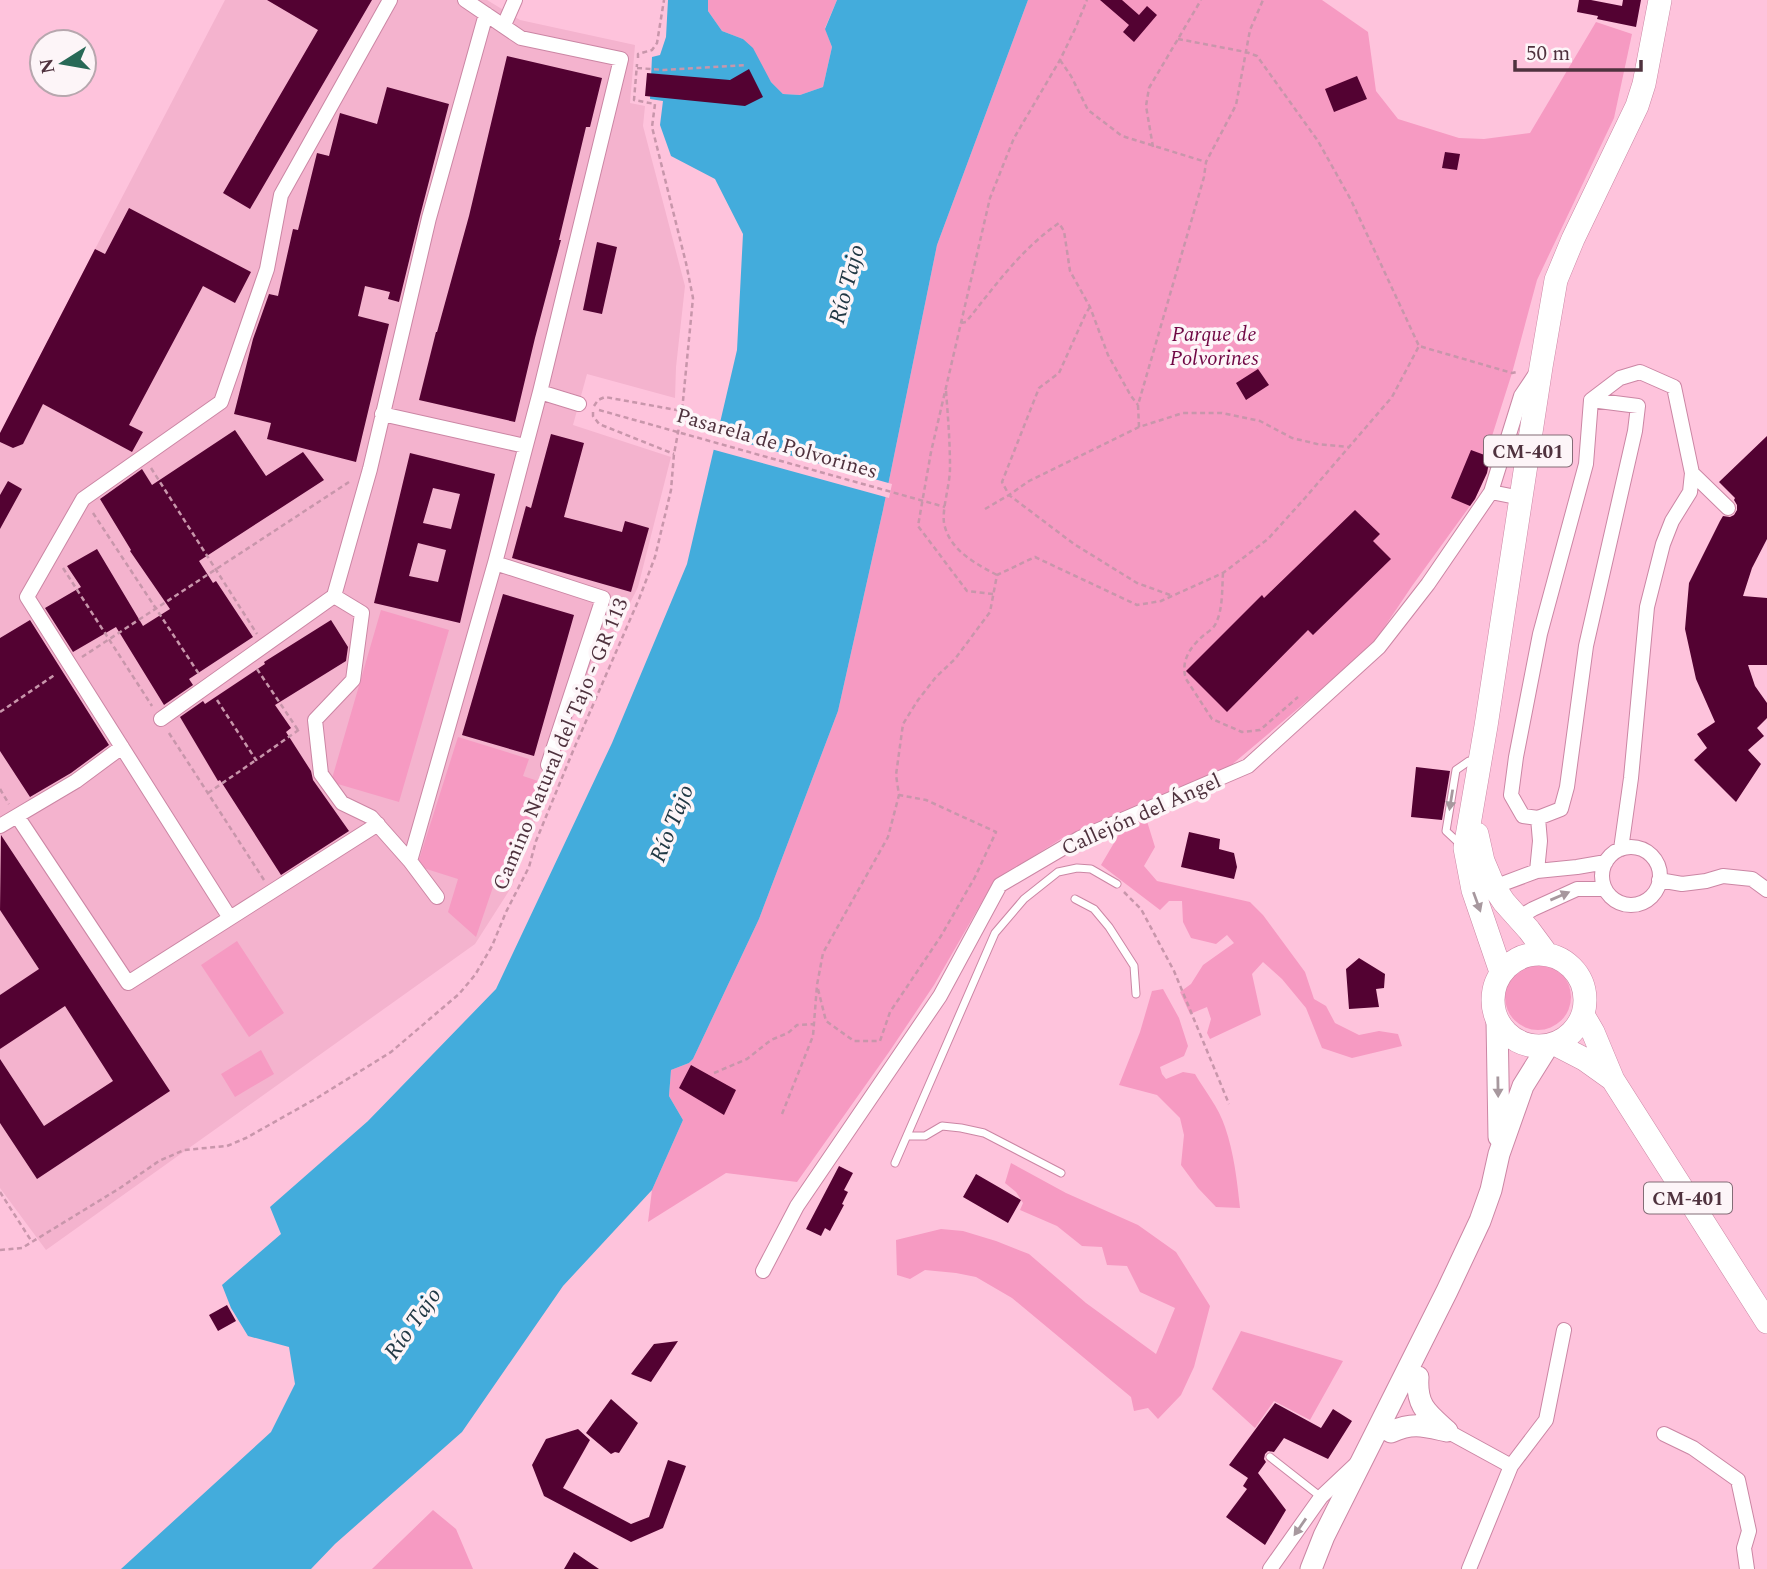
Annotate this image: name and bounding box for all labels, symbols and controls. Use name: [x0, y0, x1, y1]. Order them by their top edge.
north arrow: [28, 28, 98, 98]
scale bar: [1515, 28, 1641, 72]
text: 50 m: [1526, 38, 1570, 70]
text: N: [32, 56, 63, 76]
water label: Río Tajo: [820, 241, 875, 328]
park label: Parque de Polvorines: [1169, 319, 1259, 375]
street label: Pasarela de Polvorines: [672, 400, 881, 488]
road number: CM-401: [1484, 436, 1572, 466]
street label: Camino Natural del Tajo - GR 113: [485, 593, 637, 896]
street label: Callejón del Ángel: [1056, 765, 1227, 865]
water label: Río Tajo: [641, 779, 704, 868]
one-way arrow: [1446, 789, 1457, 811]
one-way arrow: [1549, 890, 1570, 901]
one-way arrow: [1472, 891, 1483, 912]
one-way arrow: [1493, 1076, 1504, 1098]
road number: CM-401: [1644, 1182, 1732, 1214]
water label: Río Tajo: [376, 1280, 451, 1367]
one-way arrow: [1293, 1518, 1307, 1536]

